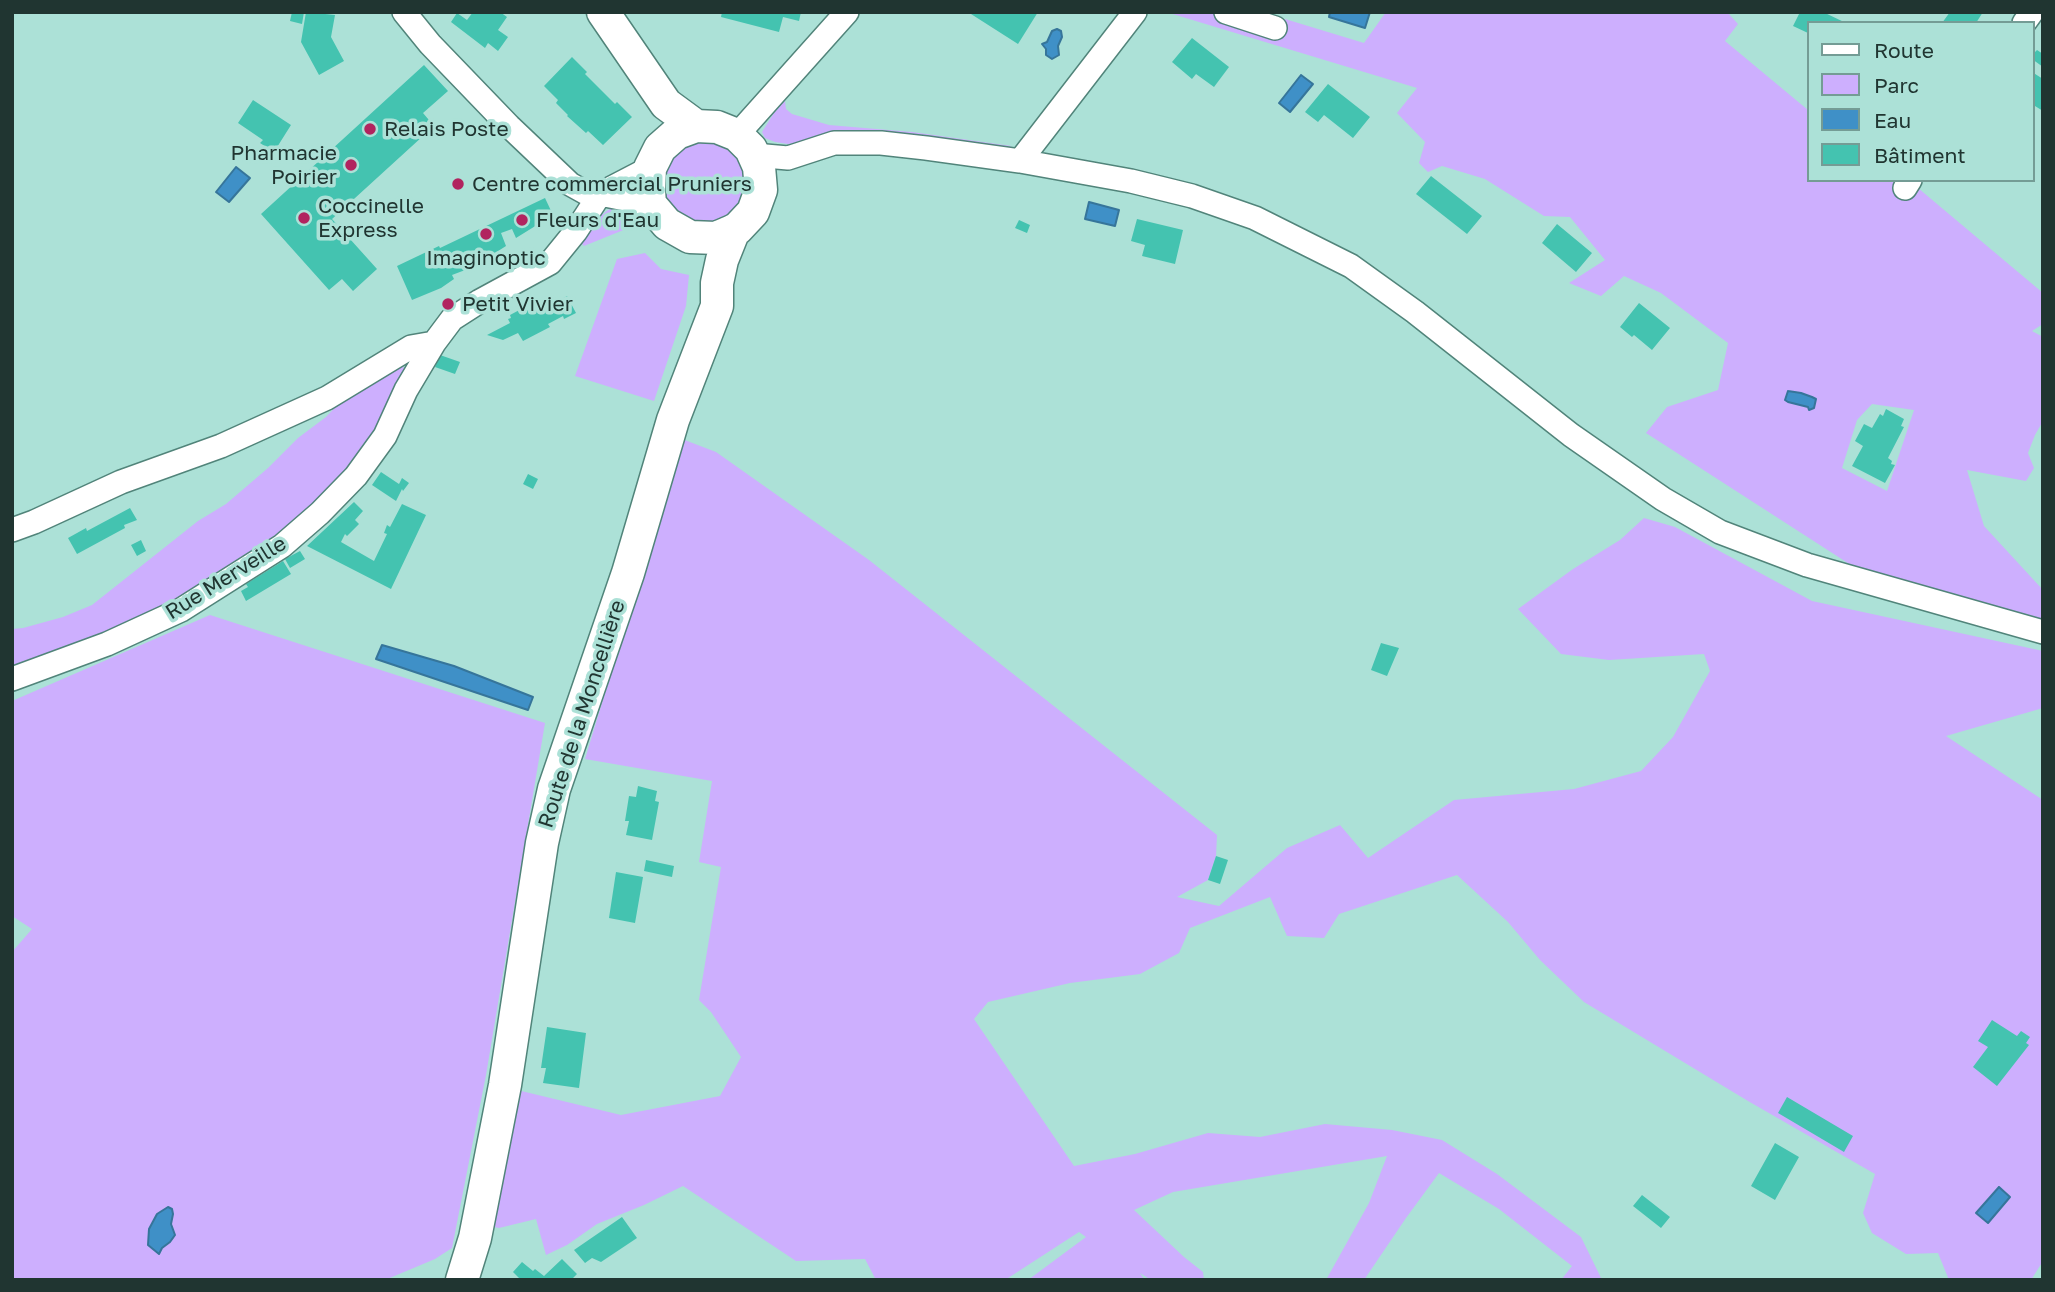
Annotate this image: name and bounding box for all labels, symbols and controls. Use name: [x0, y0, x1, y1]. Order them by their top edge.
legend: [1806, 21, 2034, 182]
text: Route: [1874, 37, 1934, 63]
text: Parc: [1874, 72, 1919, 98]
text: Eau: [1874, 107, 1911, 133]
place label: Relais Poste: [384, 116, 509, 142]
marker: Relais Poste: [362, 121, 378, 137]
place label: Pharmacie Poirier: [231, 140, 337, 190]
text: Bâtiment: [1874, 142, 1966, 168]
marker: Pharmacie Poirier: [343, 157, 359, 173]
place label: Centre commercial Pruniers: [472, 171, 752, 197]
marker: Centre commercial Pruniers: [450, 176, 466, 192]
place label: Coccinelle Express: [318, 193, 424, 243]
place label: Fleurs d'Eau: [536, 207, 659, 233]
marker: Coccinelle Express: [296, 210, 312, 226]
marker: Fleurs d'Eau: [514, 212, 530, 228]
marker: Imaginoptic: [478, 226, 494, 242]
place label: Imaginoptic: [426, 245, 546, 271]
place label: Petit Vivier: [462, 291, 573, 317]
marker: Petit Vivier: [440, 296, 456, 312]
street label: Rue Merveille: [161, 531, 291, 625]
street label: Route de la Moncellière: [533, 597, 631, 831]

